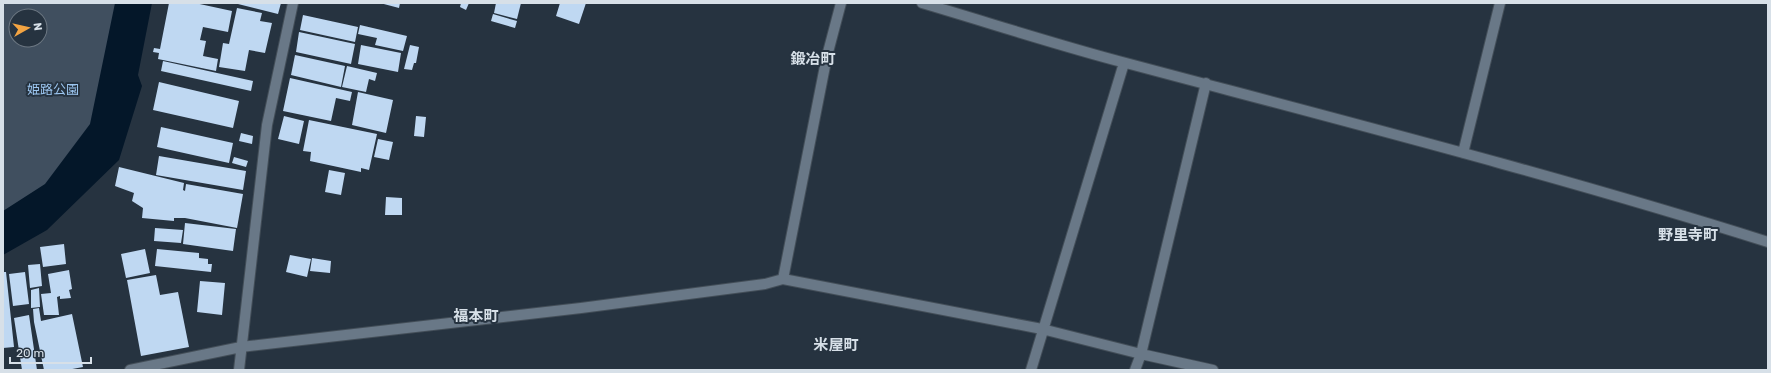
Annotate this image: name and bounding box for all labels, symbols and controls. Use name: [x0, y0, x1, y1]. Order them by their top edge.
north arrow: [8, 8, 48, 48]
text: N: [30, 22, 44, 32]
district label: 鍛冶町: [790, 50, 836, 68]
park label: 姫路公園: [27, 82, 79, 97]
district label: 野里寺町: [1658, 226, 1718, 244]
district label: 福本町: [452, 307, 499, 325]
district label: 米屋町: [813, 336, 859, 354]
scale bar: [10, 339, 91, 365]
text: 20 m: [16, 346, 44, 360]

